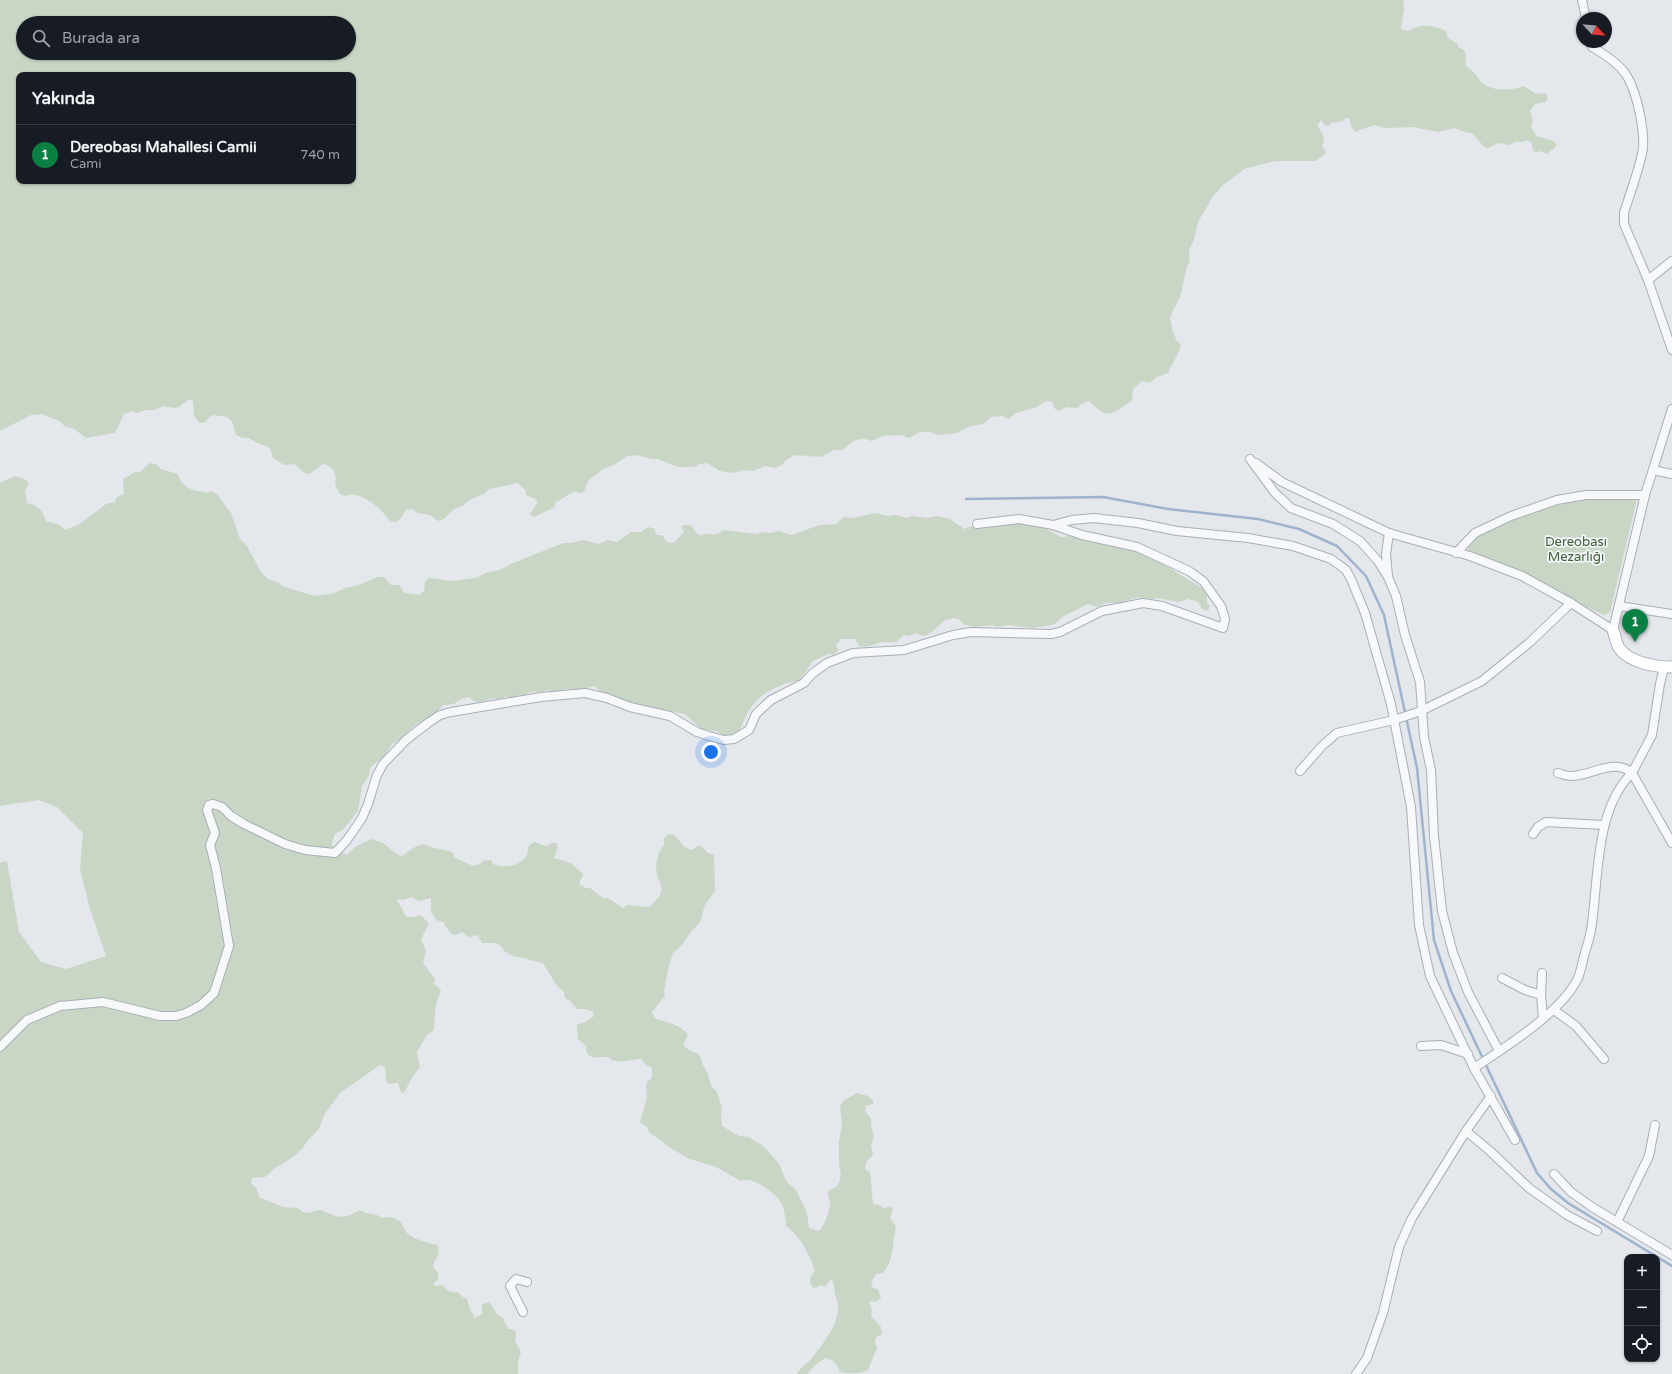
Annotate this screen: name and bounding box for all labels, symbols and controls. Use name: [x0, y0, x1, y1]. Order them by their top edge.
north arrow: [1576, 12, 1612, 48]
search box: [16, 16, 356, 60]
icon: search: [30, 27, 52, 49]
text: Burada ara: [62, 29, 140, 47]
text: Yakında: [32, 88, 95, 109]
text: Dereobası Mahallesi Camii: [70, 138, 257, 156]
text: 1: [41, 147, 49, 163]
text: 740 m: [300, 147, 340, 163]
text: Cami: [70, 156, 102, 172]
park label: Dereobası Mezarlığı: [1545, 534, 1607, 565]
pin: 1: [1622, 609, 1648, 642]
your location: [701, 742, 721, 762]
map controls: [1624, 1254, 1660, 1362]
button: +: [1624, 1254, 1660, 1290]
button: −: [1624, 1290, 1660, 1326]
button: locate: [1624, 1326, 1660, 1362]

